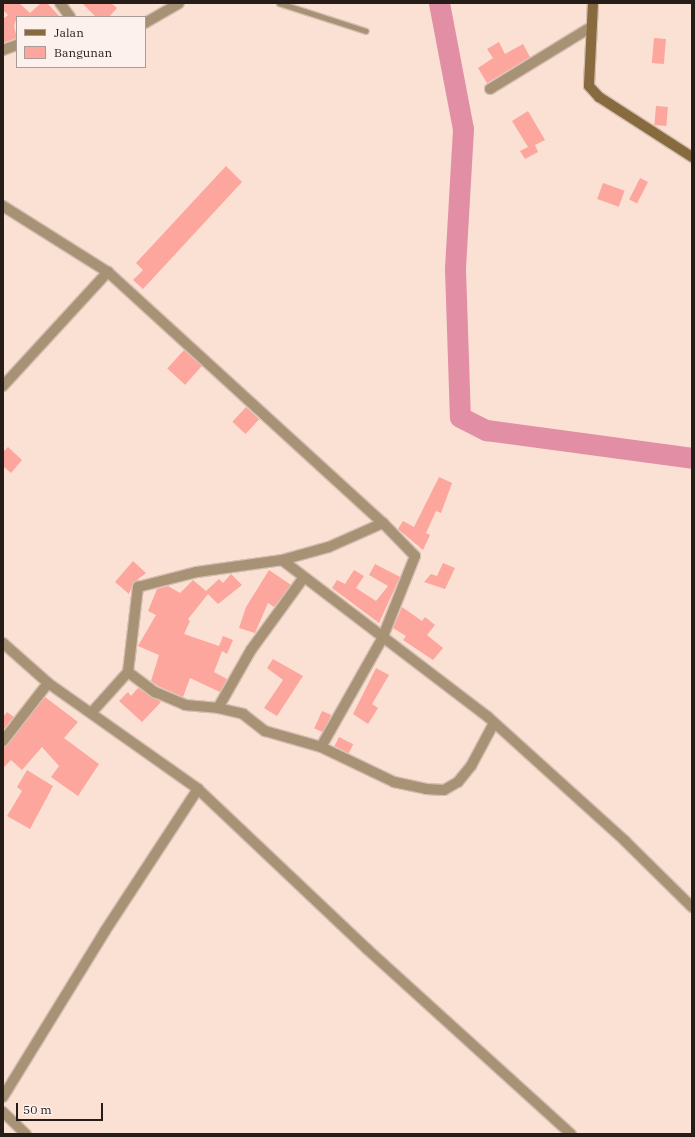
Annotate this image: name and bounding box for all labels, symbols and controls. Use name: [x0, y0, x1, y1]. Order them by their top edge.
legend: [16, 16, 146, 68]
text: Jalan: [54, 25, 84, 40]
text: Bangunan: [54, 45, 112, 60]
scale bar: [18, 1095, 105, 1121]
text: 50 m: [23, 1102, 52, 1117]

